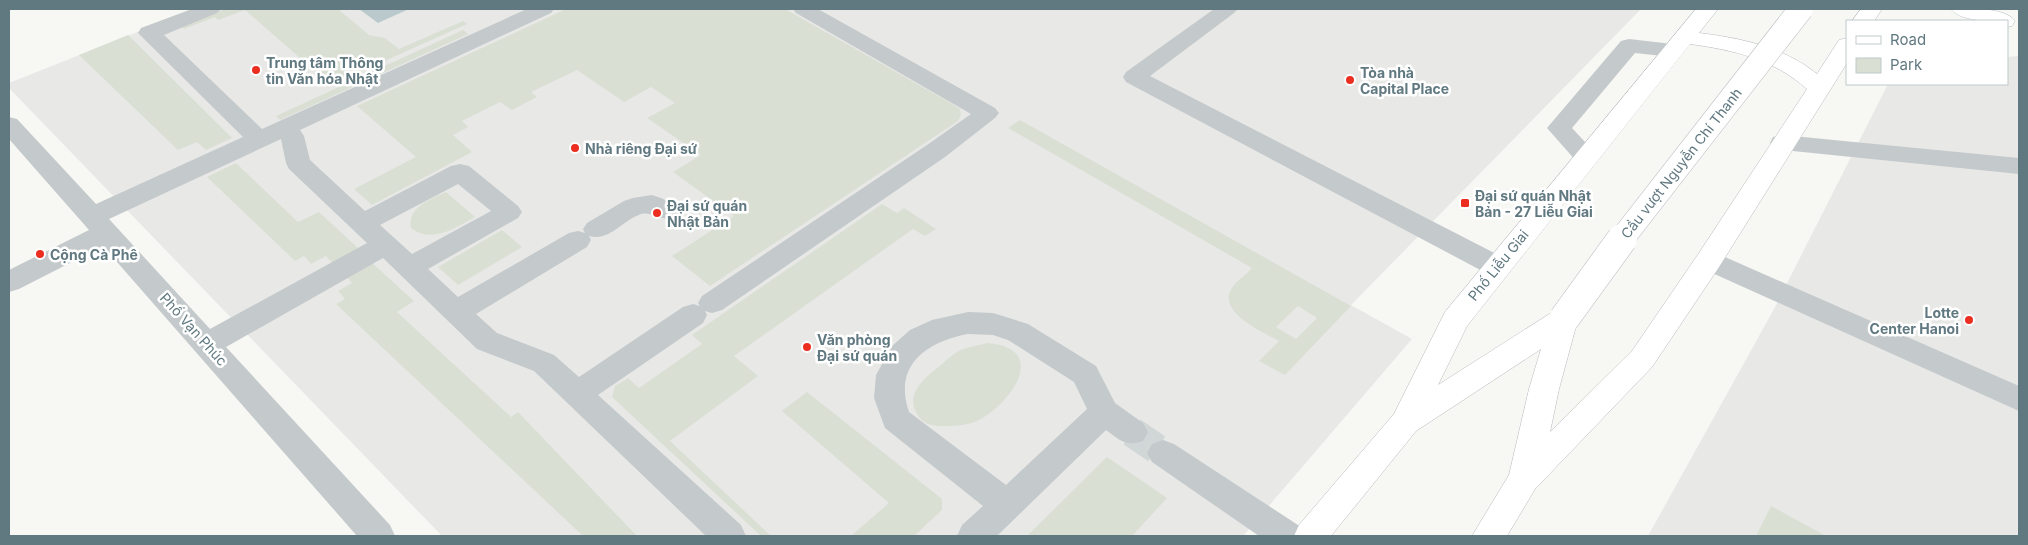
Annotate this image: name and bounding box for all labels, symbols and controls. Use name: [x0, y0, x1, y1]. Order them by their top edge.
legend: [1846, 20, 2008, 85]
text: Road: [1890, 30, 1926, 49]
place label: Trung tâm Thông tin Văn hóa Nhật: [266, 54, 383, 87]
text: Park: [1890, 55, 1923, 74]
marker: Trung tâm Thông tin Văn hóa Nhật: [250, 64, 262, 76]
place label: Tòa nhà Capital Place: [1360, 64, 1449, 97]
marker: Tòa nhà Capital Place: [1344, 74, 1356, 86]
street label: Cầu vượt Nguyễn Chí Thanh: [1617, 84, 1745, 242]
place label: Nhà riêng Đại sứ: [585, 140, 697, 157]
marker: Nhà riêng Đại sứ: [569, 142, 581, 154]
place label: Đại sứ quán Nhật Bản - 27 Liễu Giai: [1475, 187, 1593, 220]
place label: Đại sứ quán Nhật Bản: [667, 197, 747, 230]
marker: Đại sứ quán Nhật Bản - 27 Liễu Giai: [1459, 197, 1471, 209]
marker: Đại sứ quán Nhật Bản: [651, 207, 663, 219]
street label: Phố Liễu Giai: [1464, 226, 1532, 304]
place label: Cộng Cà Phê: [50, 246, 138, 263]
marker: Cộng Cà Phê: [34, 248, 46, 260]
street label: Phố Vạn Phúc: [157, 289, 231, 369]
place label: Lotte Center Hanoi: [1870, 304, 1959, 337]
marker: Lotte Center Hanoi: [1963, 314, 1975, 326]
place label: Văn phòng Đại sứ quán: [817, 331, 897, 364]
marker: Văn phòng Đại sứ quán: [801, 341, 813, 353]

